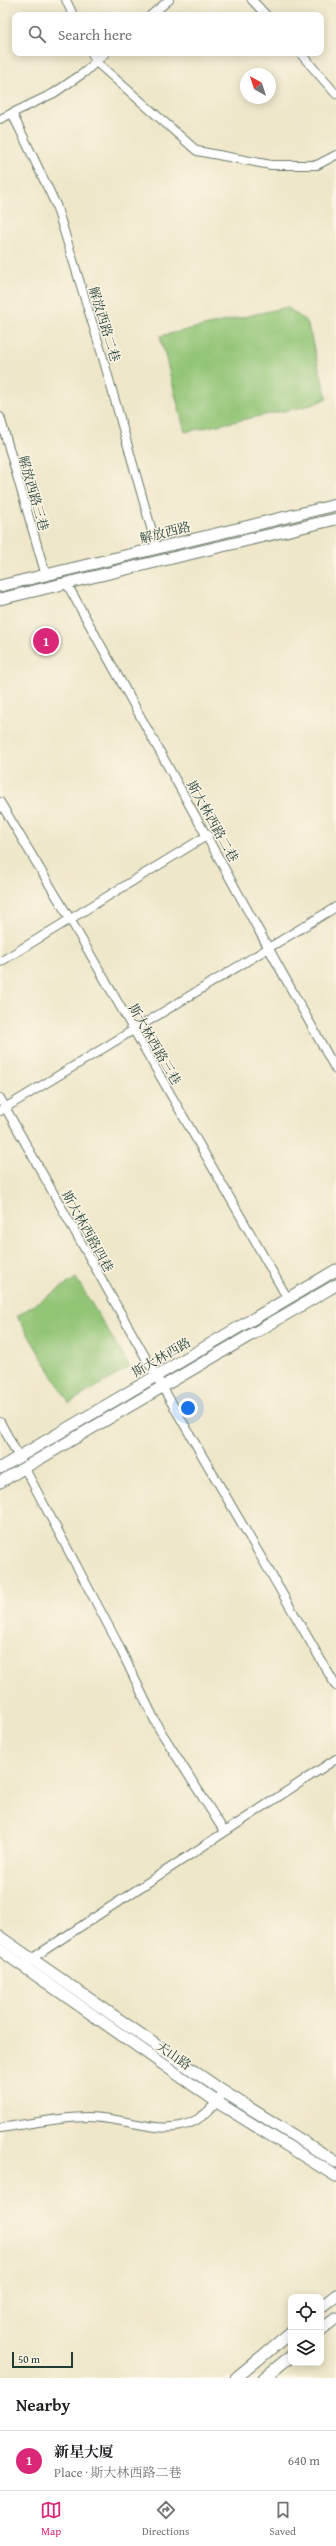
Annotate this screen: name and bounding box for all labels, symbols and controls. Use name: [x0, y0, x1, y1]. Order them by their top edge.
search box: [12, 12, 324, 56]
icon: search: [26, 23, 48, 45]
text: Search here: [58, 24, 132, 45]
north arrow: [240, 68, 276, 104]
street label: 解放西路二巷: [84, 284, 125, 364]
street label: 解放西路三巷: [14, 453, 53, 533]
street label: 解放西路: [138, 517, 193, 548]
pin: 1: [33, 626, 59, 656]
street label: 斯大林西路二巷: [182, 777, 243, 866]
street label: 斯大林西路三巷: [124, 1000, 186, 1088]
street label: 斯大林西路四巷: [57, 1187, 118, 1276]
street label: 斯大林西路: [128, 1333, 194, 1382]
your location: [178, 1398, 198, 1418]
street label: 天山路: [152, 2036, 195, 2074]
map controls: [288, 2294, 324, 2366]
button: locate: [288, 2294, 324, 2330]
button: layers: [288, 2330, 324, 2366]
scale bar: [12, 2350, 73, 2369]
text: 50 m: [18, 2351, 40, 2367]
text: Nearby: [16, 2392, 70, 2417]
text: 新星大厦: [54, 2441, 114, 2462]
text: 1: [26, 2451, 32, 2470]
text: 640 m: [288, 2451, 320, 2470]
text: Place · 斯大林西路二巷: [54, 2463, 182, 2482]
tab: Map: [40, 2499, 62, 2539]
tab: Directions: [142, 2499, 189, 2539]
tab: Saved: [269, 2499, 296, 2539]

